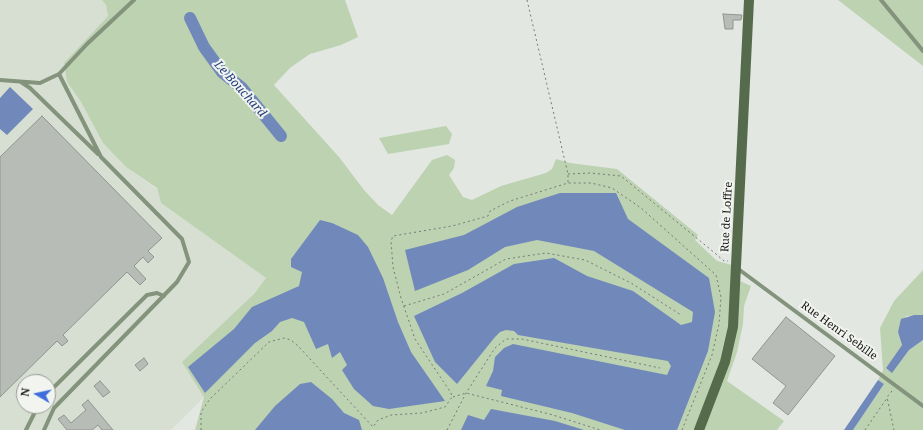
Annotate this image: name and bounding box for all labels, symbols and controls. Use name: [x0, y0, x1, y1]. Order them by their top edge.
water label: Le Bouchard: [211, 58, 269, 120]
street label: Rue de Loffre: [719, 181, 735, 253]
street label: Rue Henri Sebille: [798, 299, 880, 363]
north arrow: [16, 374, 56, 414]
text: N: [17, 387, 33, 398]

